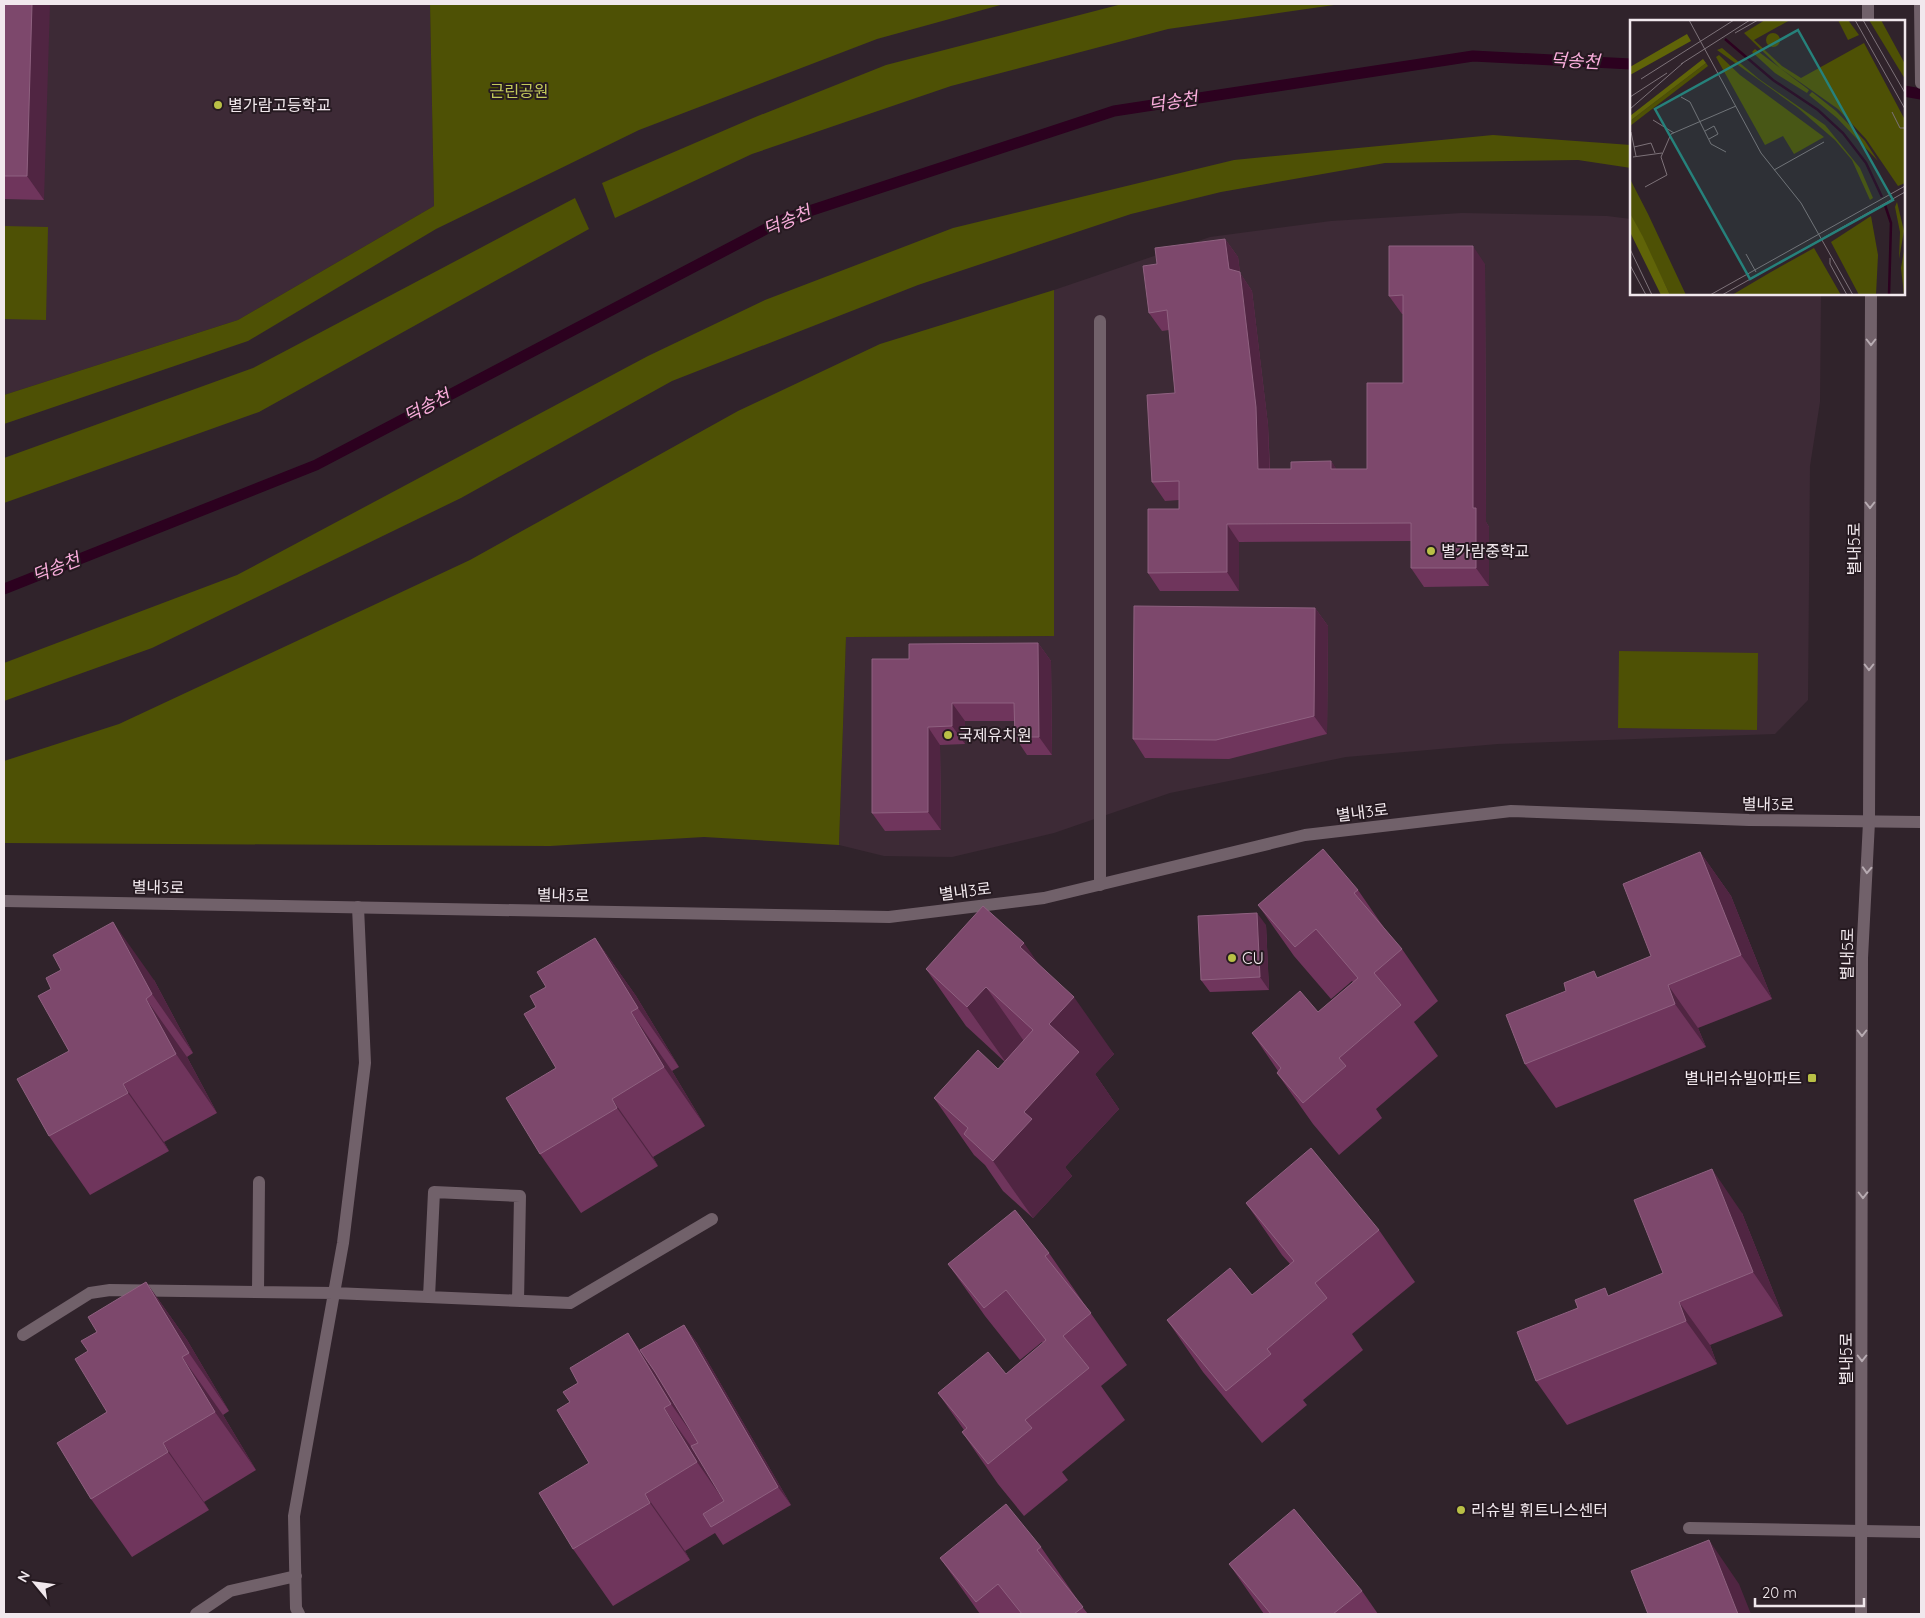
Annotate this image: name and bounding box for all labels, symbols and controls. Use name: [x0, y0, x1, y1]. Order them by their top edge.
inset map: [1630, 20, 1905, 295]
water label: 덕송천: [1550, 48, 1603, 73]
park label: 근린공원: [490, 81, 548, 101]
water label: 덕송천: [1147, 86, 1202, 117]
place label: 별가람고등학교: [228, 95, 331, 115]
marker: 별가람고등학교: [212, 99, 224, 111]
water label: 덕송천: [759, 199, 816, 241]
one-way arrow: [1866, 339, 1876, 347]
water label: 덕송천: [399, 383, 456, 427]
one-way arrow: [1865, 502, 1875, 509]
street label: 별내5로: [1844, 522, 1864, 575]
place label: 별가람중학교: [1441, 541, 1529, 561]
marker: 별가람중학교: [1425, 545, 1437, 557]
water label: 덕송천: [28, 547, 85, 588]
one-way arrow: [1864, 664, 1874, 672]
place label: 국제유치원: [958, 725, 1032, 745]
marker: 국제유치원: [942, 729, 954, 741]
street label: 별내3로: [1742, 794, 1795, 814]
street label: 별내3로: [1335, 799, 1390, 825]
one-way arrow: [1861, 867, 1872, 875]
street label: 별내3로: [132, 877, 185, 897]
street label: 별내3로: [938, 878, 993, 904]
street label: 별내3로: [537, 885, 590, 905]
street label: 별내5로: [1837, 927, 1857, 981]
place label: CU: [1242, 948, 1264, 968]
marker: CU: [1226, 952, 1238, 964]
one-way arrow: [1857, 1029, 1867, 1037]
place label: 별내리슈빌아파트: [1684, 1068, 1802, 1088]
marker: 별내리슈빌아파트: [1806, 1072, 1818, 1084]
one-way arrow: [1858, 1192, 1868, 1199]
street label: 별내5로: [1836, 1332, 1856, 1385]
one-way arrow: [1857, 1354, 1867, 1362]
place label: 리슈빌 휘트니스센터: [1471, 1500, 1608, 1520]
marker: 리슈빌 휘트니스센터: [1455, 1504, 1467, 1516]
north arrow: [10, 1558, 60, 1608]
text: N: [13, 1568, 34, 1586]
scale bar: [1755, 1576, 1864, 1608]
text: 20 m: [1762, 1583, 1797, 1602]

